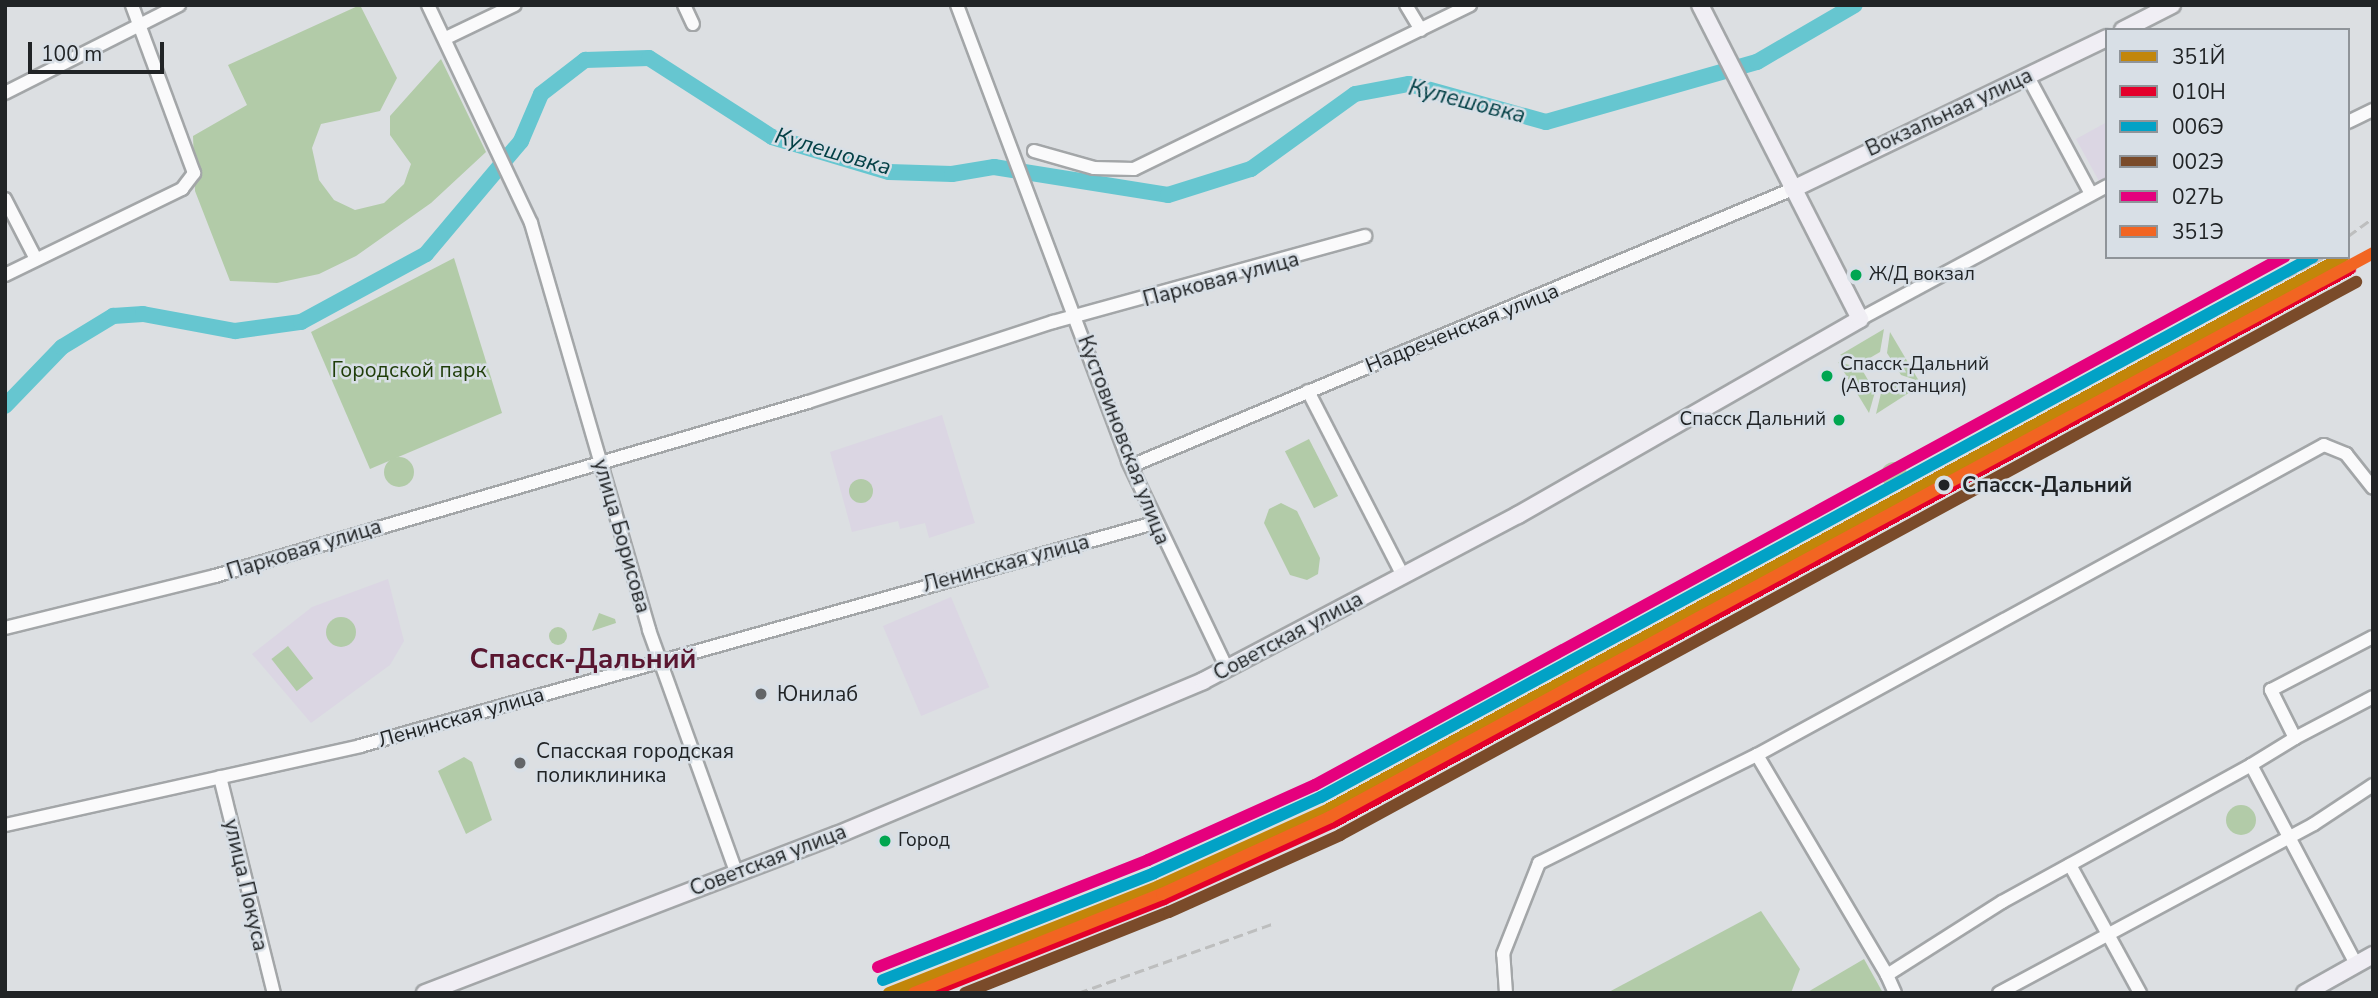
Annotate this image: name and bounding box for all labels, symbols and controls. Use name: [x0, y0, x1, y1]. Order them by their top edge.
scale bar: [32, 28, 168, 72]
legend: [2105, 28, 2350, 259]
text: 100 m: [41, 40, 102, 68]
text: 351Й: [2172, 43, 2225, 71]
street label: Вокзальная улица: [1862, 62, 2036, 162]
water label: Кулешовка: [1406, 74, 1528, 130]
text: 010Н: [2172, 78, 2226, 106]
text: 006Э: [2172, 113, 2224, 141]
water label: Кулешовка: [772, 122, 894, 182]
text: 002Э: [2172, 148, 2224, 176]
text: 027Ь: [2172, 183, 2224, 211]
text: 351Э: [2172, 218, 2224, 246]
street label: Парковая улица: [1140, 246, 1302, 312]
place label: Ж/Д вокзал: [1869, 264, 1975, 286]
marker: Ж/Д вокзал: [1849, 268, 1863, 282]
street label: Надреченская улица: [1362, 278, 1562, 378]
street label: Кустовиновская улица: [1072, 332, 1176, 548]
place label: Спасск-Дальний (Автостанция): [1840, 354, 1989, 398]
park label: Городской парк: [331, 357, 487, 383]
marker: Спасск-Дальний (Автостанция): [1820, 369, 1834, 383]
place label: Спасск Дальний: [1680, 409, 1826, 431]
marker: Спасск Дальний: [1832, 413, 1846, 427]
street label: улица Борисова: [588, 456, 656, 616]
place label: Спасск-Дальний: [1962, 472, 2132, 498]
marker: Спасск-Дальний: [1932, 473, 1956, 497]
street label: Парковая улица: [223, 513, 385, 585]
street label: Ленинская улица: [920, 529, 1092, 597]
street label: Советская улица: [1209, 586, 1367, 686]
district label: Спасск-Дальний: [470, 642, 696, 676]
street label: Ленинская улица: [375, 681, 547, 753]
place label: Юнилаб: [777, 681, 858, 707]
marker: Юнилаб: [751, 684, 771, 704]
place label: Спасская городская поликлиника: [536, 738, 734, 788]
marker: Спасская городская поликлиника: [510, 753, 530, 773]
street label: улица Покуса: [219, 816, 273, 954]
street label: Советская улица: [686, 819, 850, 901]
place label: Город: [898, 830, 950, 852]
marker: Город: [878, 834, 892, 848]

